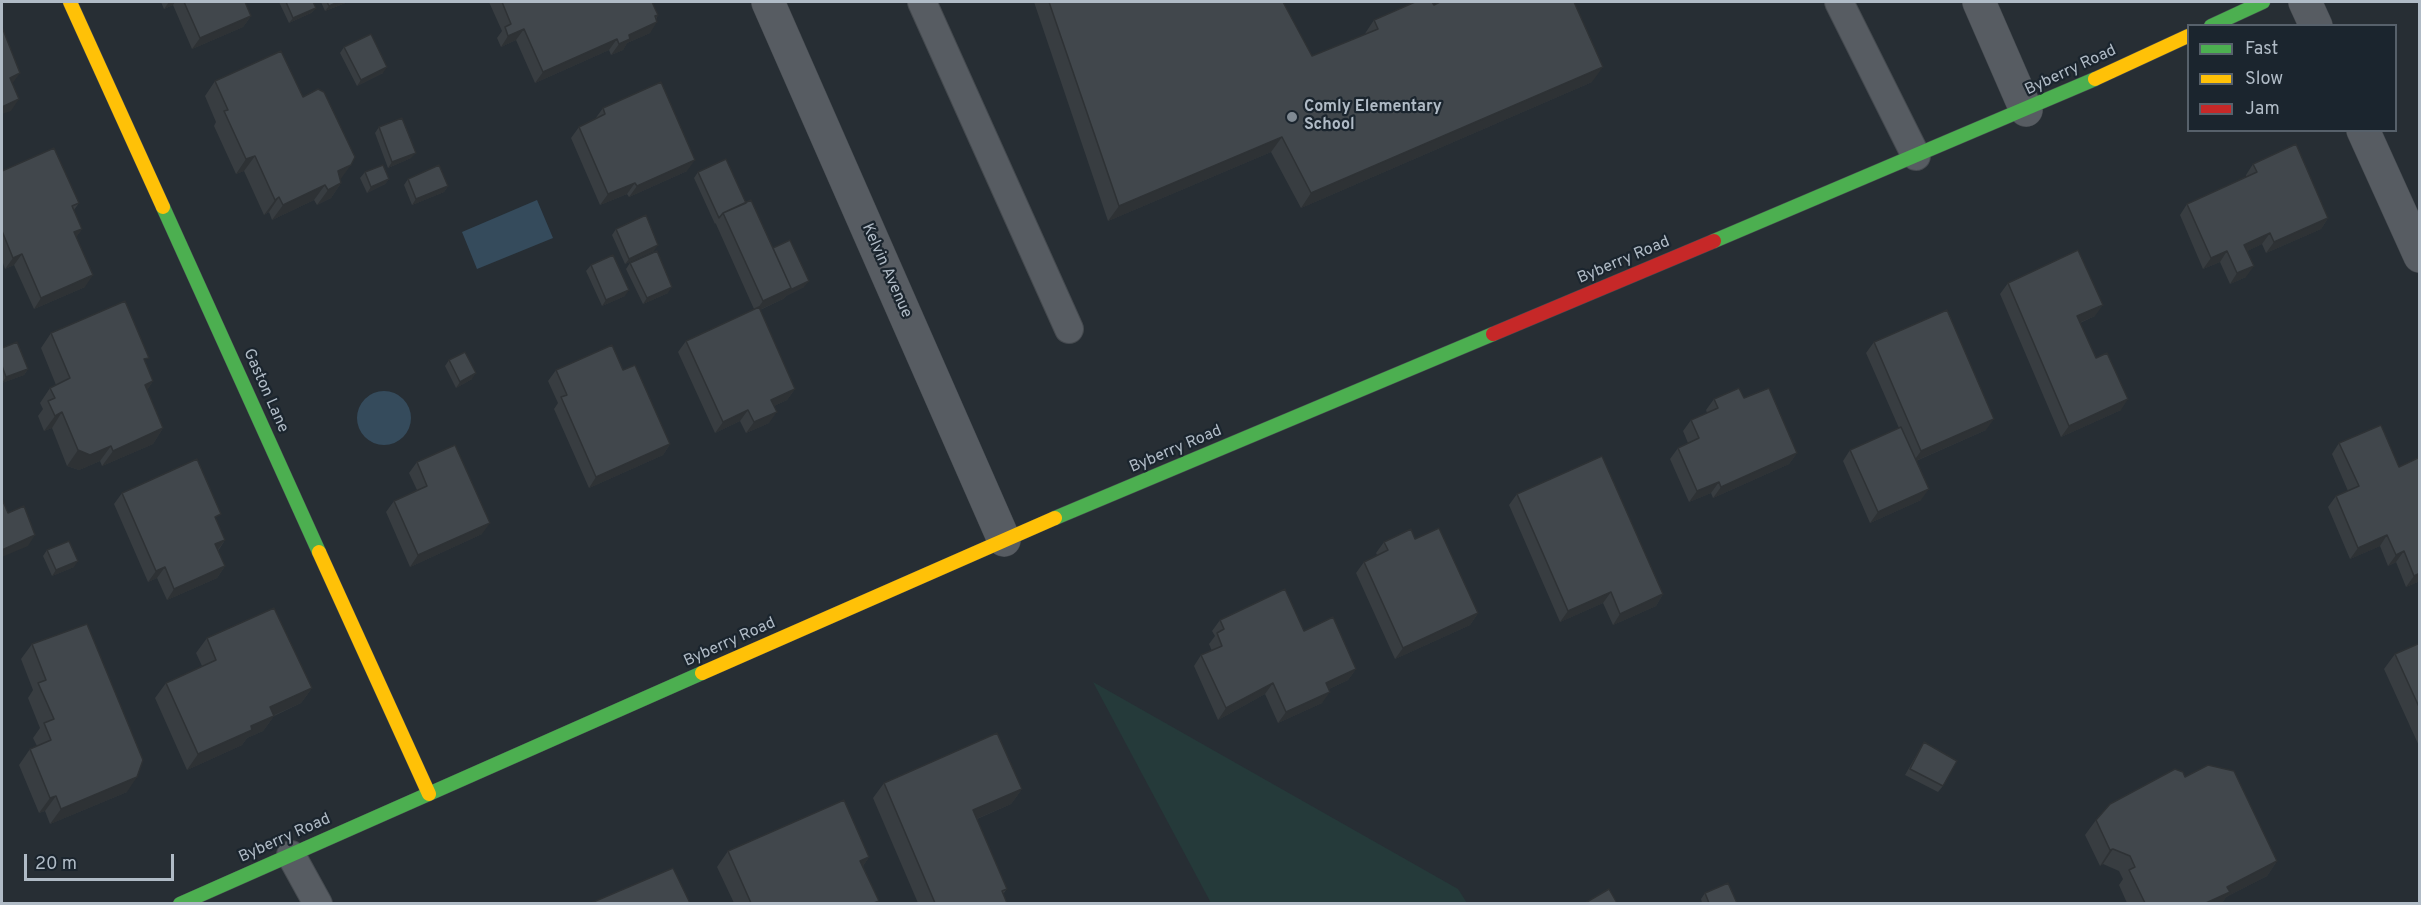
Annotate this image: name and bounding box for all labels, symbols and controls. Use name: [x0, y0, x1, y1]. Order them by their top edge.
legend: [2187, 24, 2397, 132]
text: Fast: [2245, 38, 2278, 61]
street label: Byberry Road: [2022, 42, 2120, 100]
text: Slow: [2245, 68, 2283, 91]
place label: Comly Elementary School: [1304, 98, 1442, 136]
text: Jam: [2245, 98, 2280, 121]
marker: Comly Elementary School: [1285, 110, 1299, 124]
street label: Kelvin Avenue: [857, 221, 915, 321]
street label: Byberry Road: [1575, 233, 1673, 289]
street label: Gaston Lane: [238, 346, 292, 436]
street label: Byberry Road: [1127, 422, 1225, 478]
street label: Byberry Road: [681, 614, 779, 672]
street label: Byberry Road: [236, 810, 334, 868]
scale bar: [27, 842, 177, 880]
text: 20 m: [35, 853, 77, 876]

